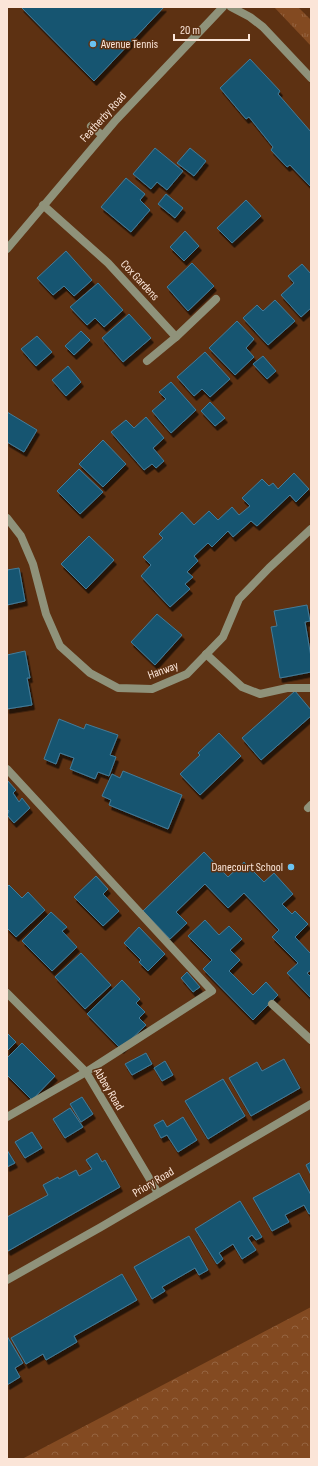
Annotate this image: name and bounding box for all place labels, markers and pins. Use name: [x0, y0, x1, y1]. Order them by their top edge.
place label: Avenue Tennis: [100, 37, 158, 52]
marker: Avenue Tennis: [88, 39, 98, 49]
place label: Danecourt School: [211, 860, 283, 875]
marker: Danecourt School: [286, 862, 296, 872]

